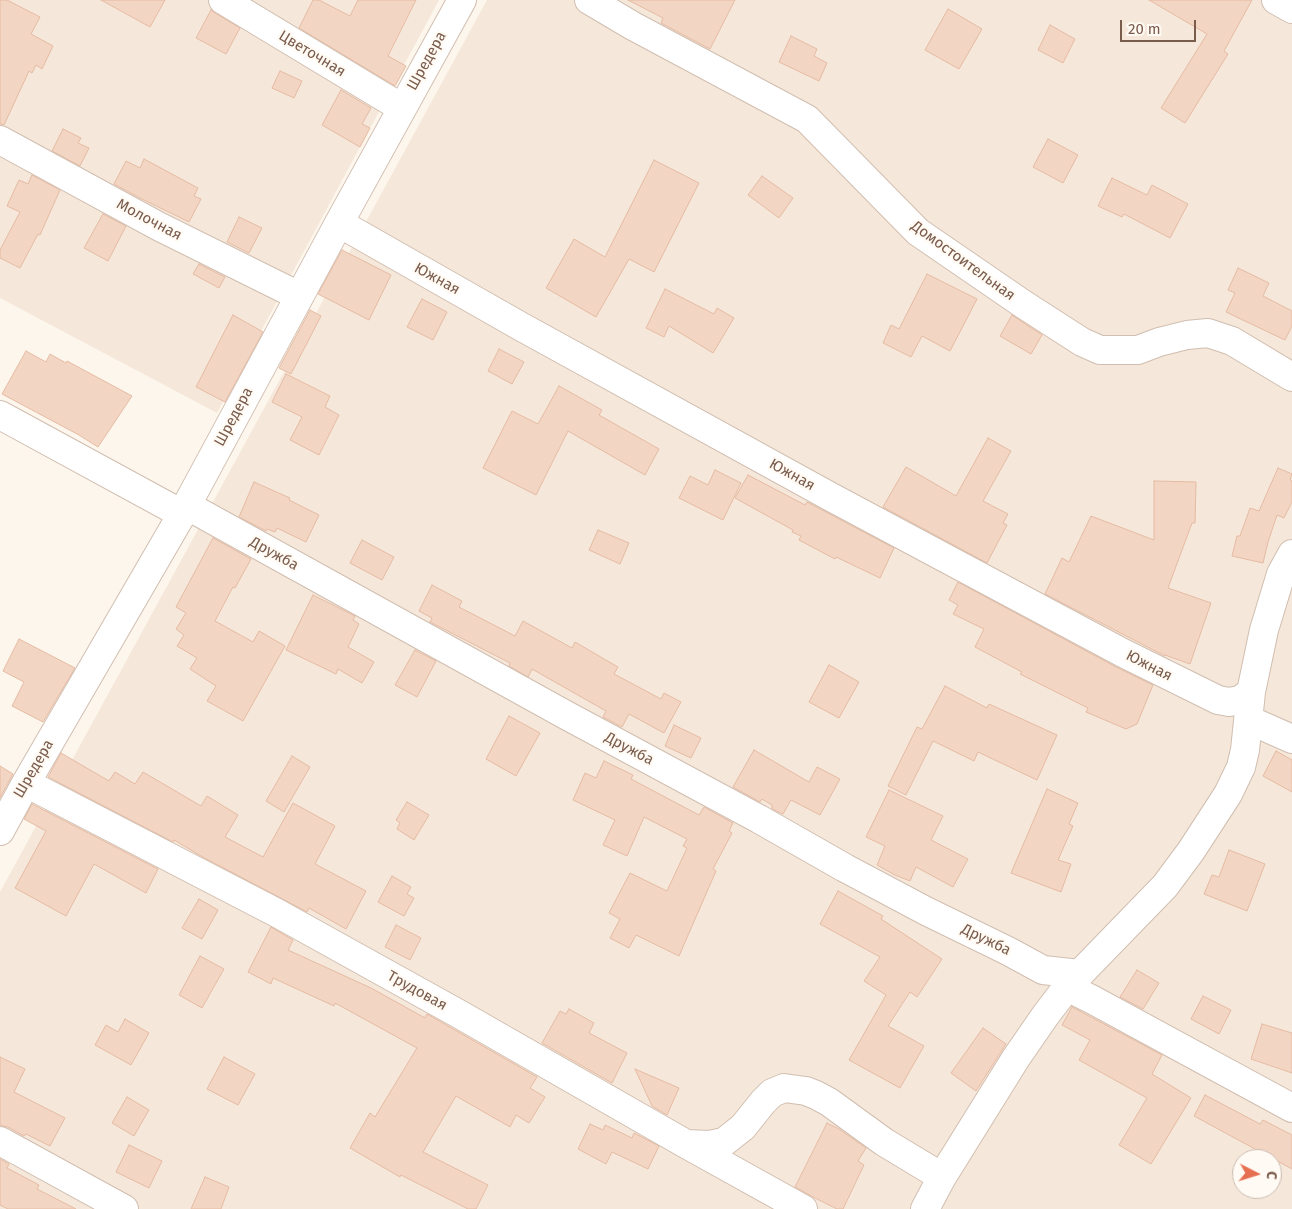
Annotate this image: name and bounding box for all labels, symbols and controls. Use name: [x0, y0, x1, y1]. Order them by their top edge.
scale bar: [1122, 10, 1198, 42]
text: 20 m: [1128, 20, 1161, 38]
street label: Цветочная: [275, 27, 349, 81]
street label: Шредера: [404, 29, 450, 93]
street label: Молочная: [113, 195, 185, 245]
street label: Домостоительная: [907, 217, 1019, 305]
street label: Южная: [411, 259, 463, 299]
street label: Шредера: [211, 384, 257, 450]
street label: Южная: [766, 455, 818, 495]
street label: Дружба: [247, 533, 301, 575]
street label: Южная: [1123, 647, 1175, 685]
street label: Дружба: [601, 729, 657, 769]
street label: Шредера: [10, 737, 58, 801]
street label: Дружба: [958, 920, 1014, 960]
street label: Трудовая: [384, 967, 450, 1015]
north arrow: [1232, 1149, 1282, 1199]
text: С: [1263, 1171, 1280, 1180]

